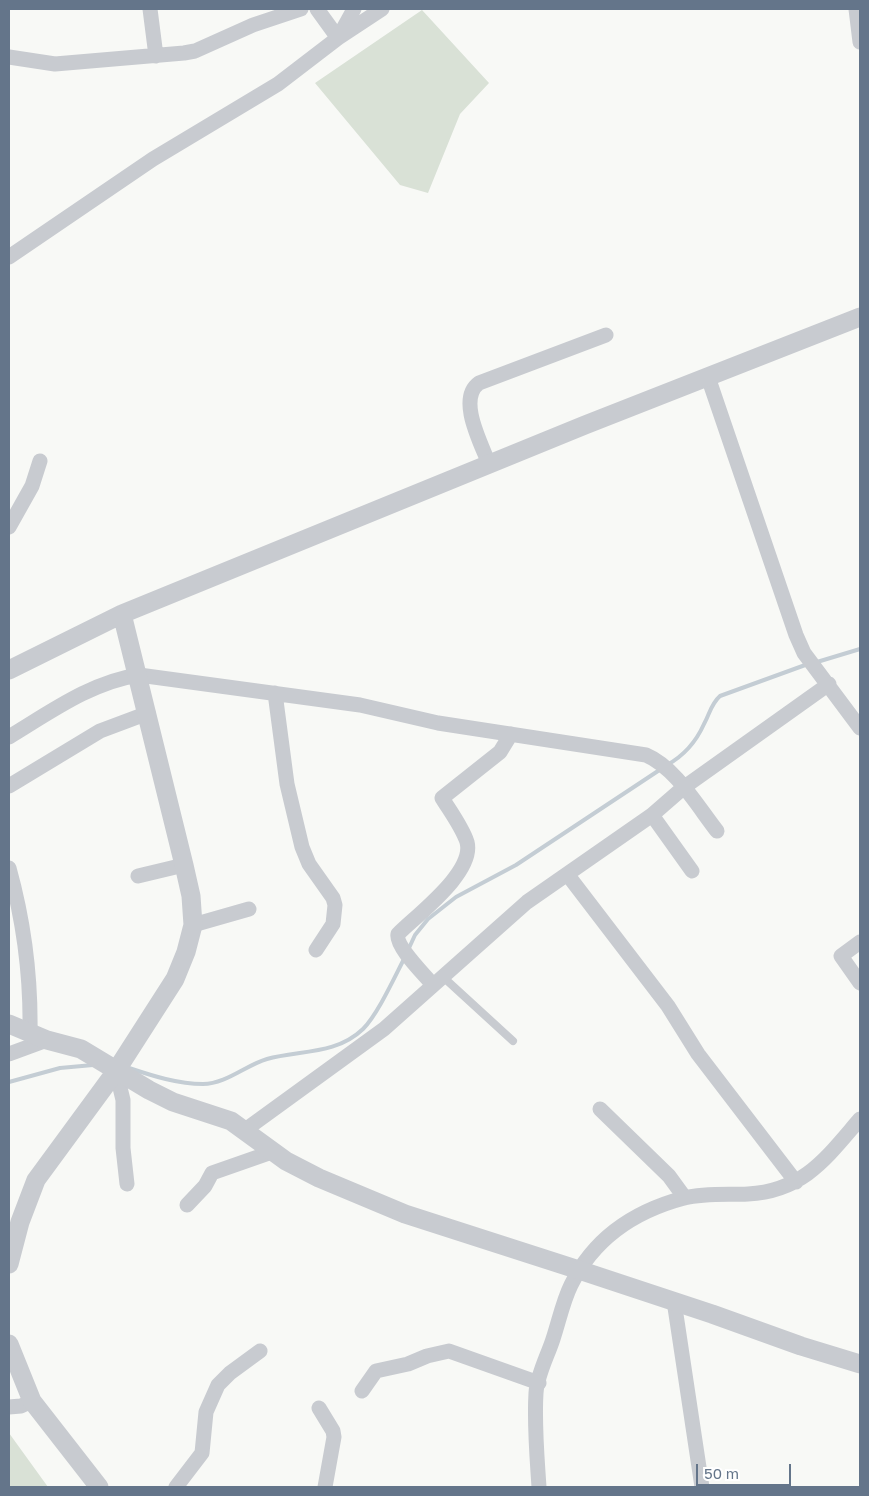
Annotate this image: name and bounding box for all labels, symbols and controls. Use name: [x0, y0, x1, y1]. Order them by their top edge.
scale bar: [699, 1454, 794, 1486]
text: 50 m: [704, 1464, 739, 1482]

